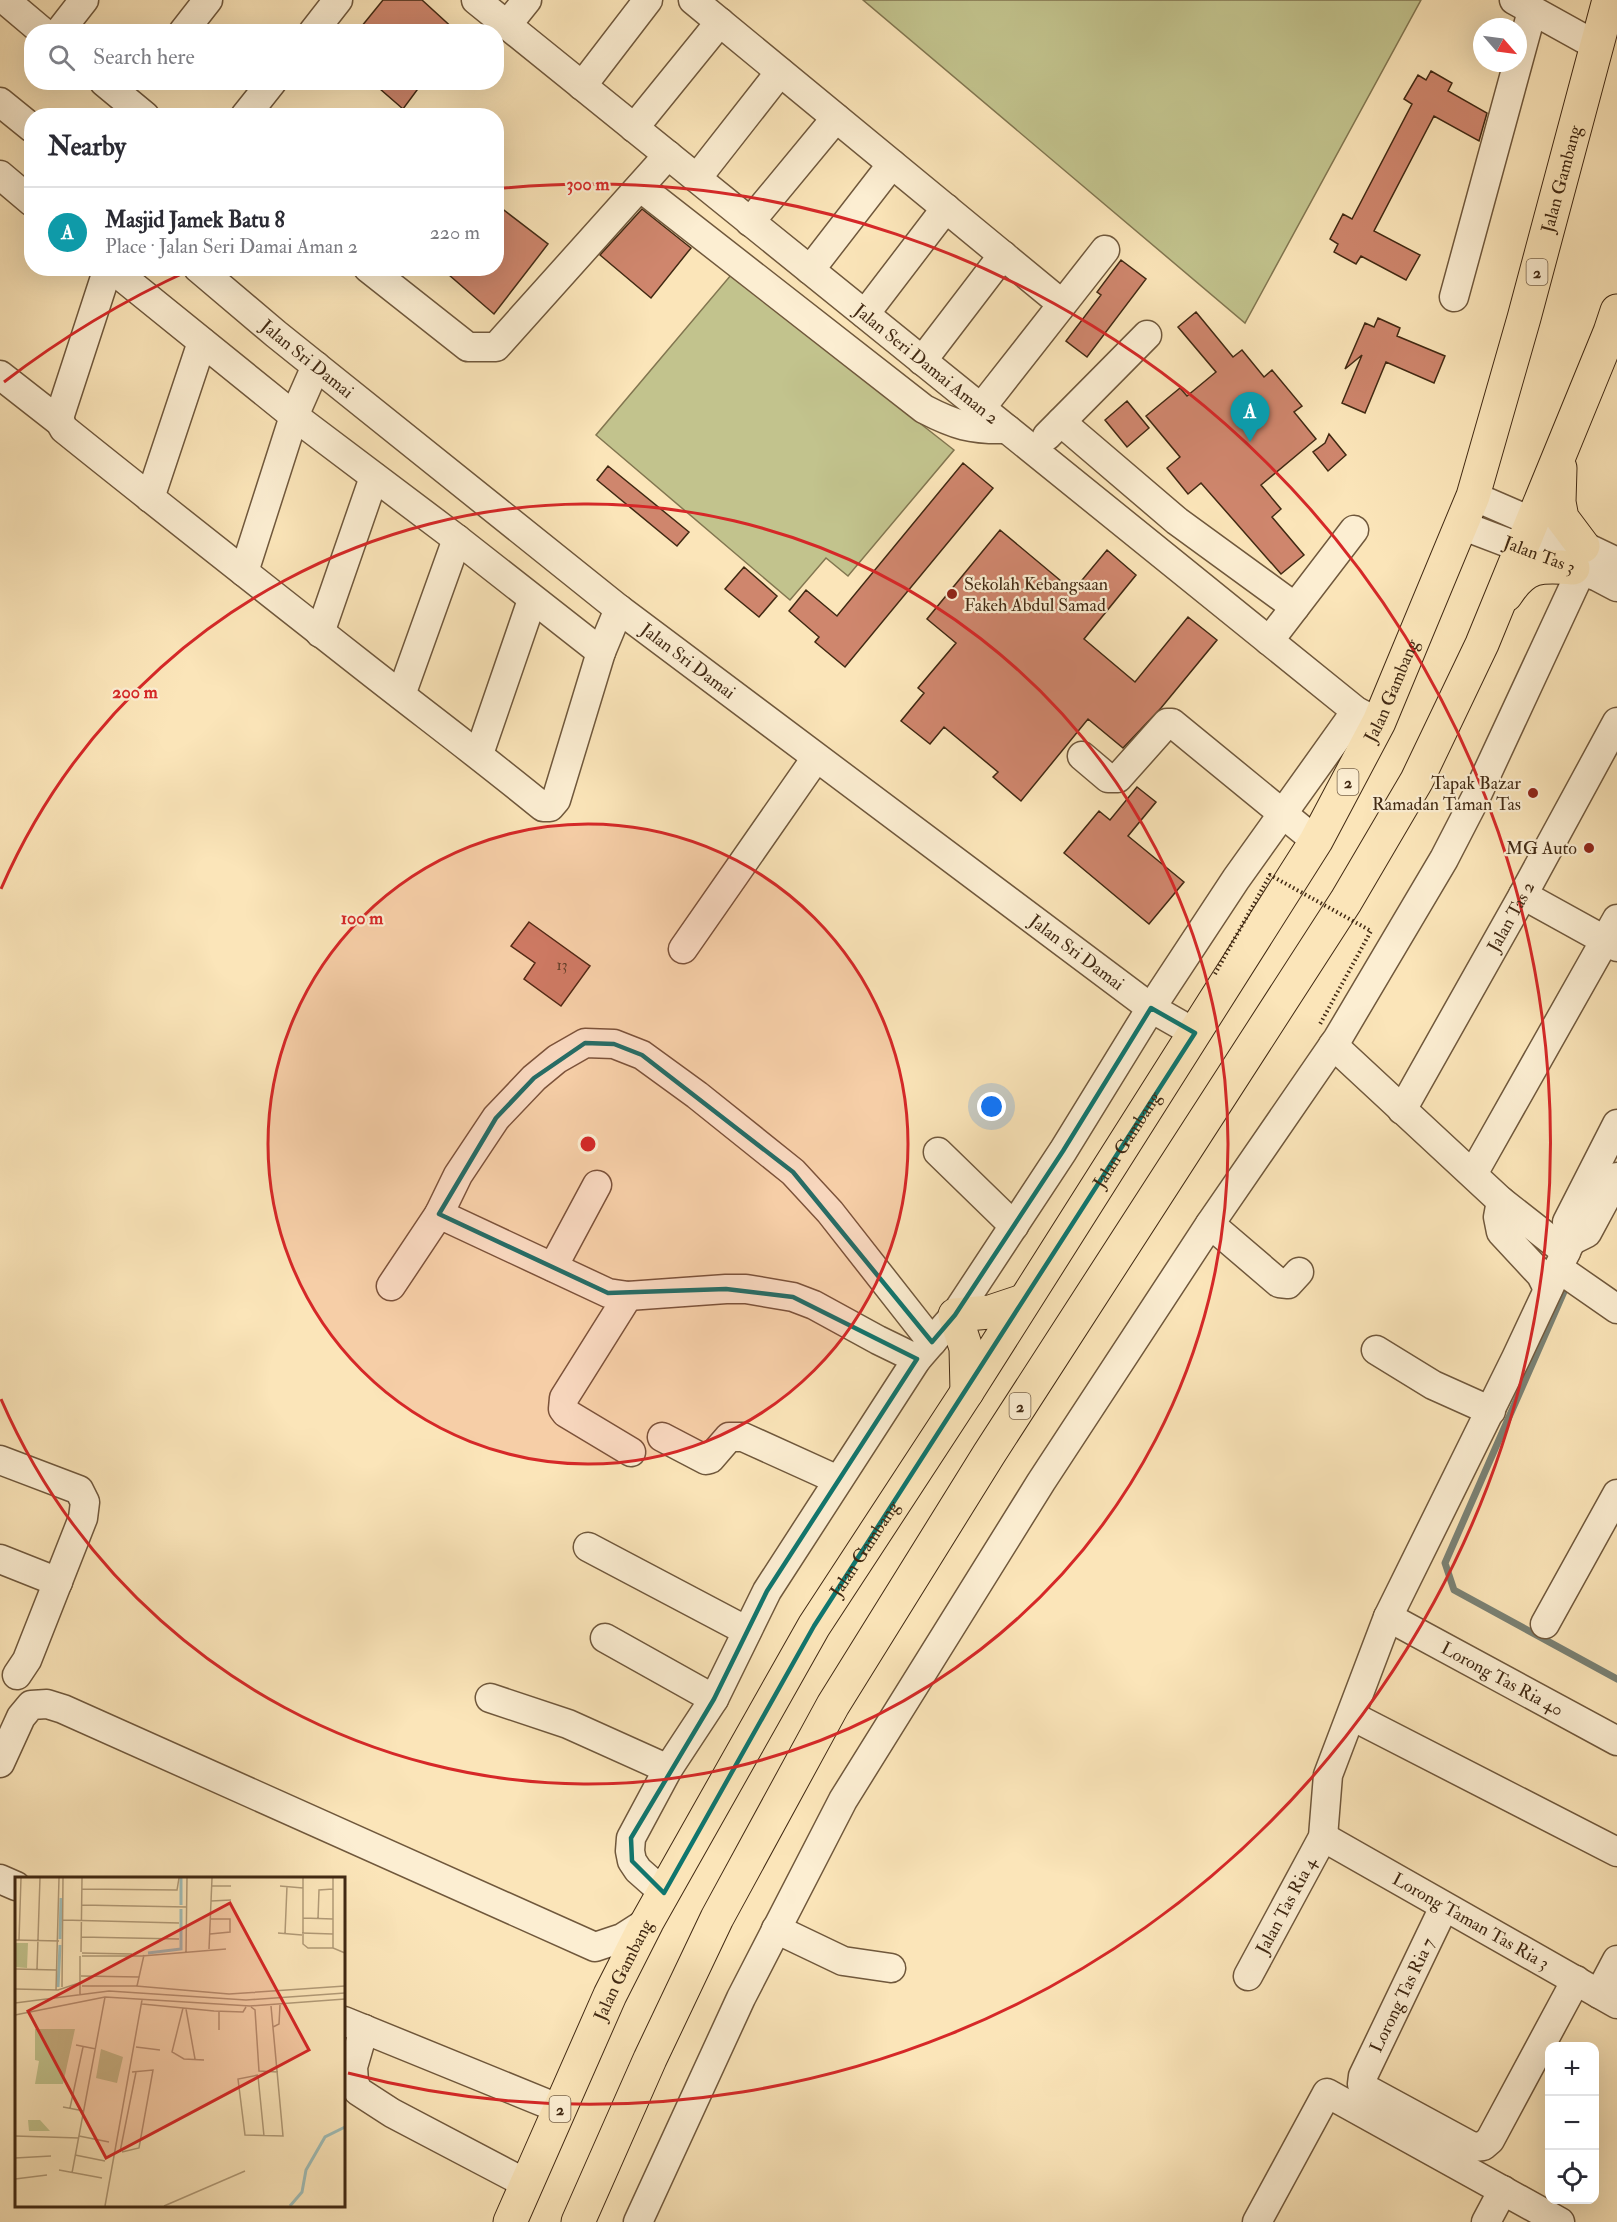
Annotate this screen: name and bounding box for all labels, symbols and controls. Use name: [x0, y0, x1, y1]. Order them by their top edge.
north arrow: [1473, 18, 1527, 72]
search box: [24, 24, 504, 90]
icon: search: [45, 41, 78, 74]
text: Search here: [93, 43, 195, 71]
street label: Jalan Gambang: [1536, 122, 1587, 236]
text: Nearby: [48, 131, 126, 163]
text: 300 m: [566, 173, 611, 196]
text: Masjid Jamek Batu 8: [105, 206, 285, 234]
text: A: [61, 220, 74, 245]
text: 220 m: [430, 220, 480, 245]
text: Place · Jalan Seri Damai Aman 2: [105, 234, 358, 259]
road number: 2: [1526, 259, 1548, 285]
street label: Jalan Seri Damai Aman 2: [848, 298, 1003, 430]
street label: Jalan Sri Damai: [255, 314, 358, 404]
pin: A: [1230, 392, 1270, 442]
street label: Jalan Tas 3: [1499, 531, 1579, 579]
place label: Sekolah Kebangsaan Fakeh Abdul Samad: [964, 573, 1108, 617]
marker: Sekolah Kebangsaan Fakeh Abdul Samad: [945, 587, 959, 601]
street label: Jalan Sri Damai: [635, 617, 740, 704]
street label: Jalan Gambang: [1359, 635, 1425, 747]
text: 200 m: [112, 681, 159, 704]
road number: 2: [1338, 769, 1358, 795]
place label: Tapak Bazar Ramadan Taman Tas: [1372, 772, 1521, 816]
marker: Tapak Bazar Ramadan Taman Tas: [1526, 786, 1540, 800]
place label: MG Auto: [1506, 837, 1577, 860]
marker: MG Auto: [1582, 841, 1596, 855]
street label: Jalan Tas 2: [1482, 878, 1540, 957]
text: 100 m: [341, 907, 384, 930]
street label: Jalan Sri Damai: [1024, 909, 1129, 996]
house number: 13: [556, 956, 568, 975]
street label: Jalan Gambang: [1087, 1086, 1167, 1194]
your location: [977, 1092, 1006, 1121]
centre of rings: [578, 1134, 598, 1154]
road number: 2: [1010, 1393, 1030, 1419]
street label: Jalan Gambang: [825, 1496, 905, 1602]
street label: Lorong Tas Ria 40: [1437, 1637, 1567, 1722]
street label: Jalan Tas Ria 4: [1250, 1852, 1323, 1959]
street label: Lorong Taman Tas Ria 3: [1388, 1868, 1553, 1975]
inset map: [15, 1877, 345, 2207]
street label: Jalan Gambang: [589, 1915, 659, 2026]
street label: Lorong Tas Ria 7: [1365, 1934, 1440, 2056]
map controls: [1545, 2042, 1599, 2204]
button: +: [1545, 2042, 1599, 2096]
road number: 2: [550, 2096, 570, 2122]
button: −: [1545, 2096, 1599, 2150]
button: locate: [1545, 2150, 1599, 2204]

